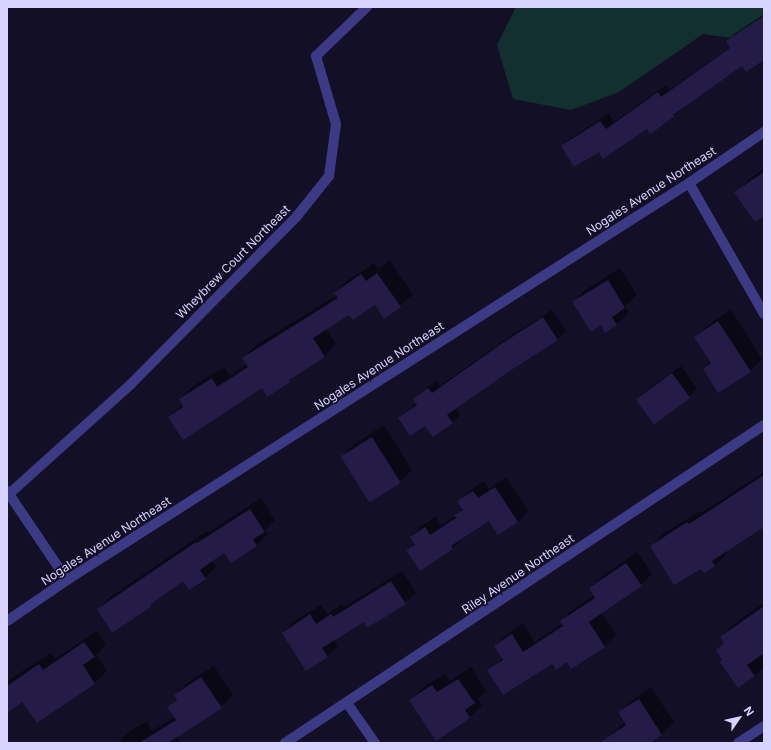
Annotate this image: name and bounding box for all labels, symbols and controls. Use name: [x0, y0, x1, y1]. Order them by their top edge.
street label: Nogales Avenue Northeast: [584, 144, 718, 238]
street label: Wheybrew Court Northeast: [173, 202, 293, 322]
street label: Nogales Avenue Northeast: [312, 319, 446, 413]
street label: Nogales Avenue Northeast: [39, 494, 173, 588]
street label: Riley Avenue Northeast: [459, 531, 577, 617]
north arrow: [719, 698, 759, 738]
text: N: [741, 704, 757, 719]

